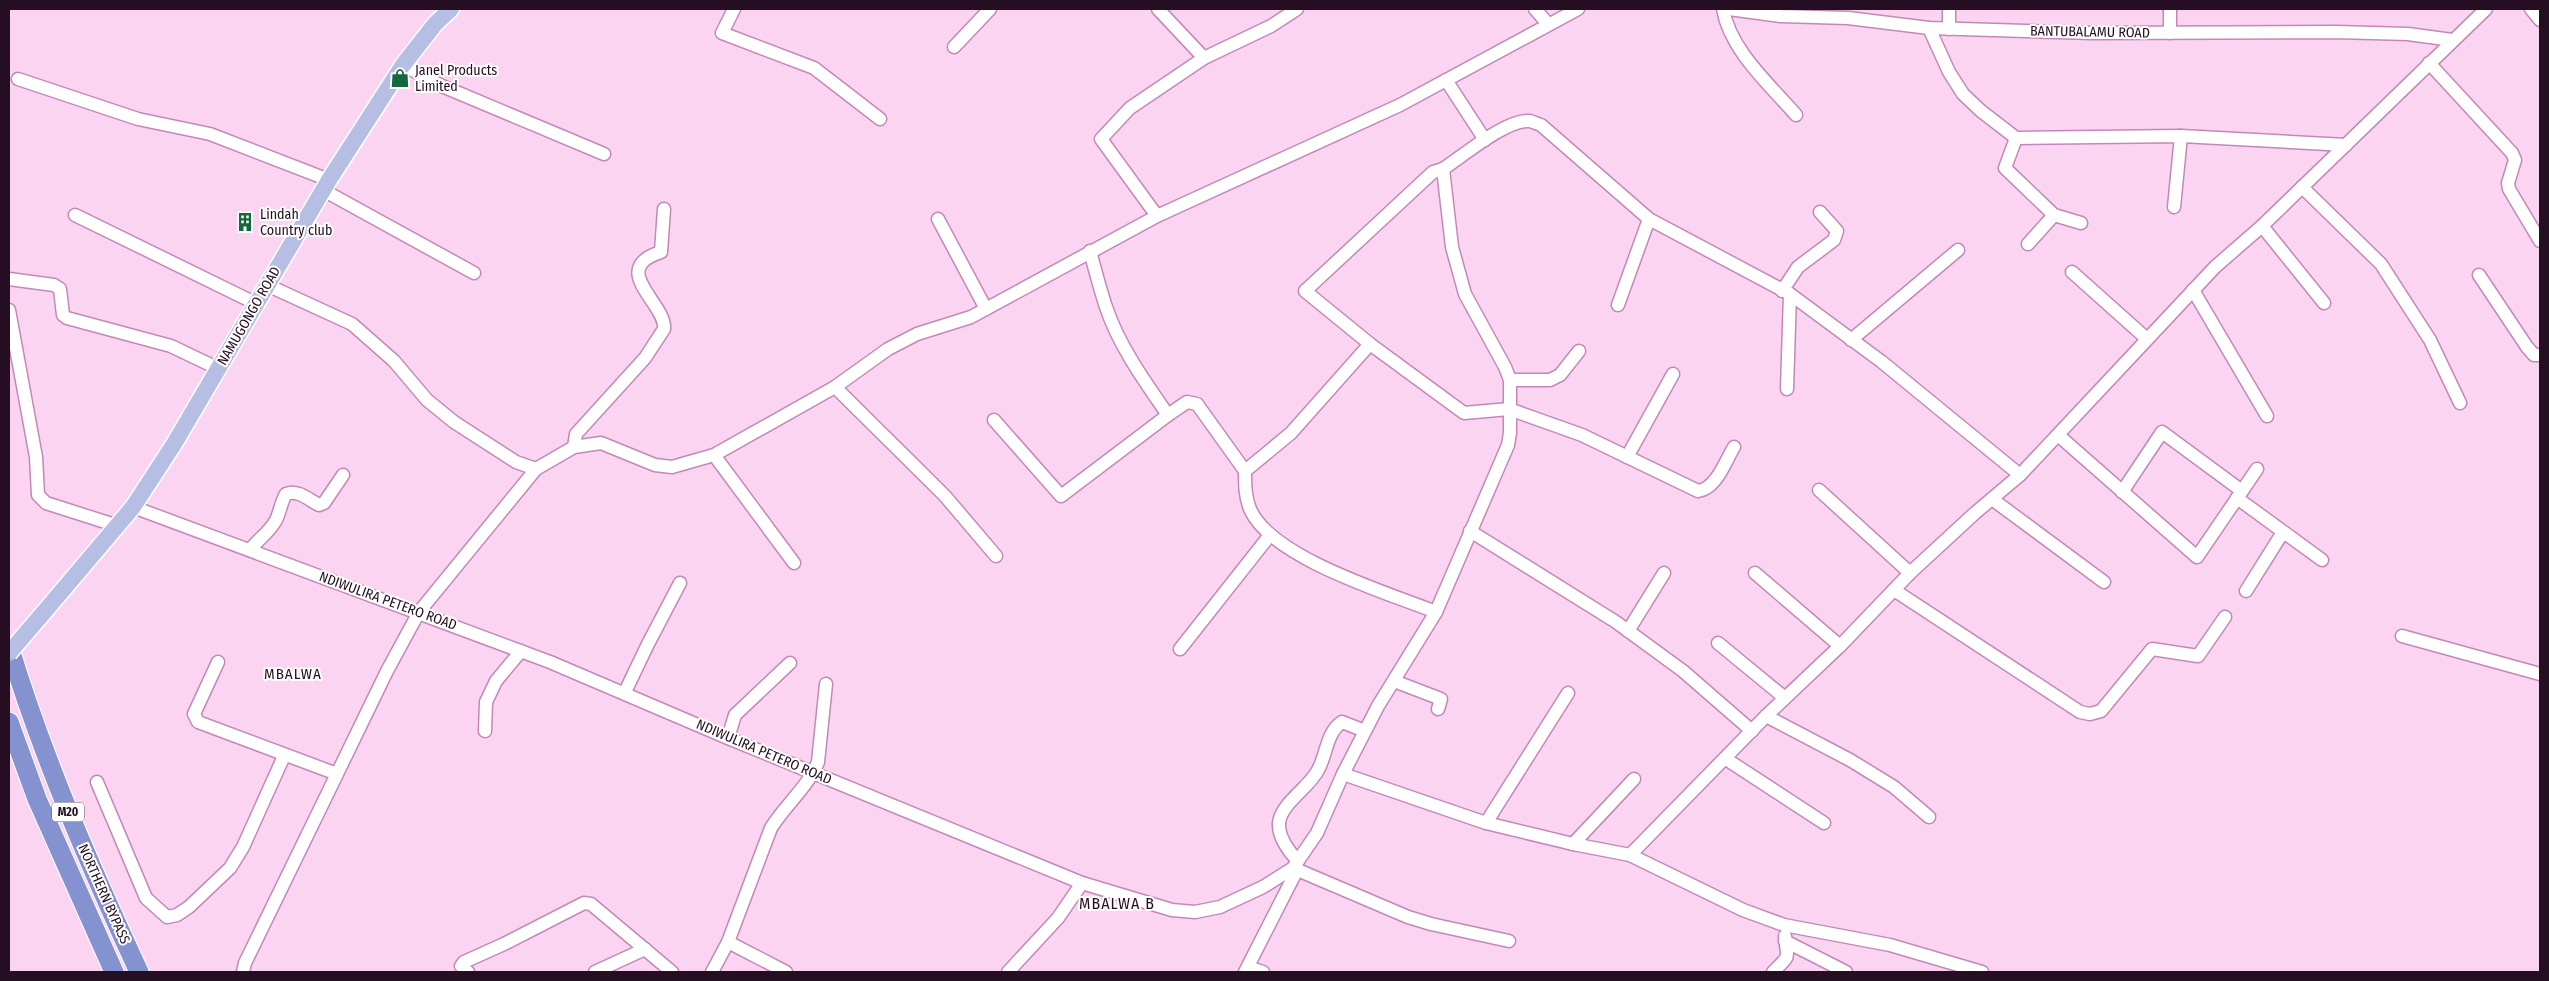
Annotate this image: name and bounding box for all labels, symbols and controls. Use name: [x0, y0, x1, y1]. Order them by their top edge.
street label: BANTUBALAMU ROAD: [2030, 22, 2150, 42]
place label: Janel Products Limited: [415, 62, 497, 95]
shop icon: Janel Products Limited: [389, 67, 411, 89]
place label: Lindah Country club: [260, 206, 332, 239]
building icon: Lindah Country club: [234, 211, 256, 233]
street label: NAMUGONGO ROAD: [214, 264, 284, 368]
street label: NDIWULIRA PETERO ROAD: [317, 568, 459, 634]
district label: MBALWA: [264, 665, 322, 683]
street label: NDIWULIRA PETERO ROAD: [694, 716, 834, 788]
road number: M20: [52, 802, 84, 822]
street label: NORTHERN BYPASS: [74, 841, 134, 947]
district label: MBALWA B: [1079, 894, 1155, 913]

